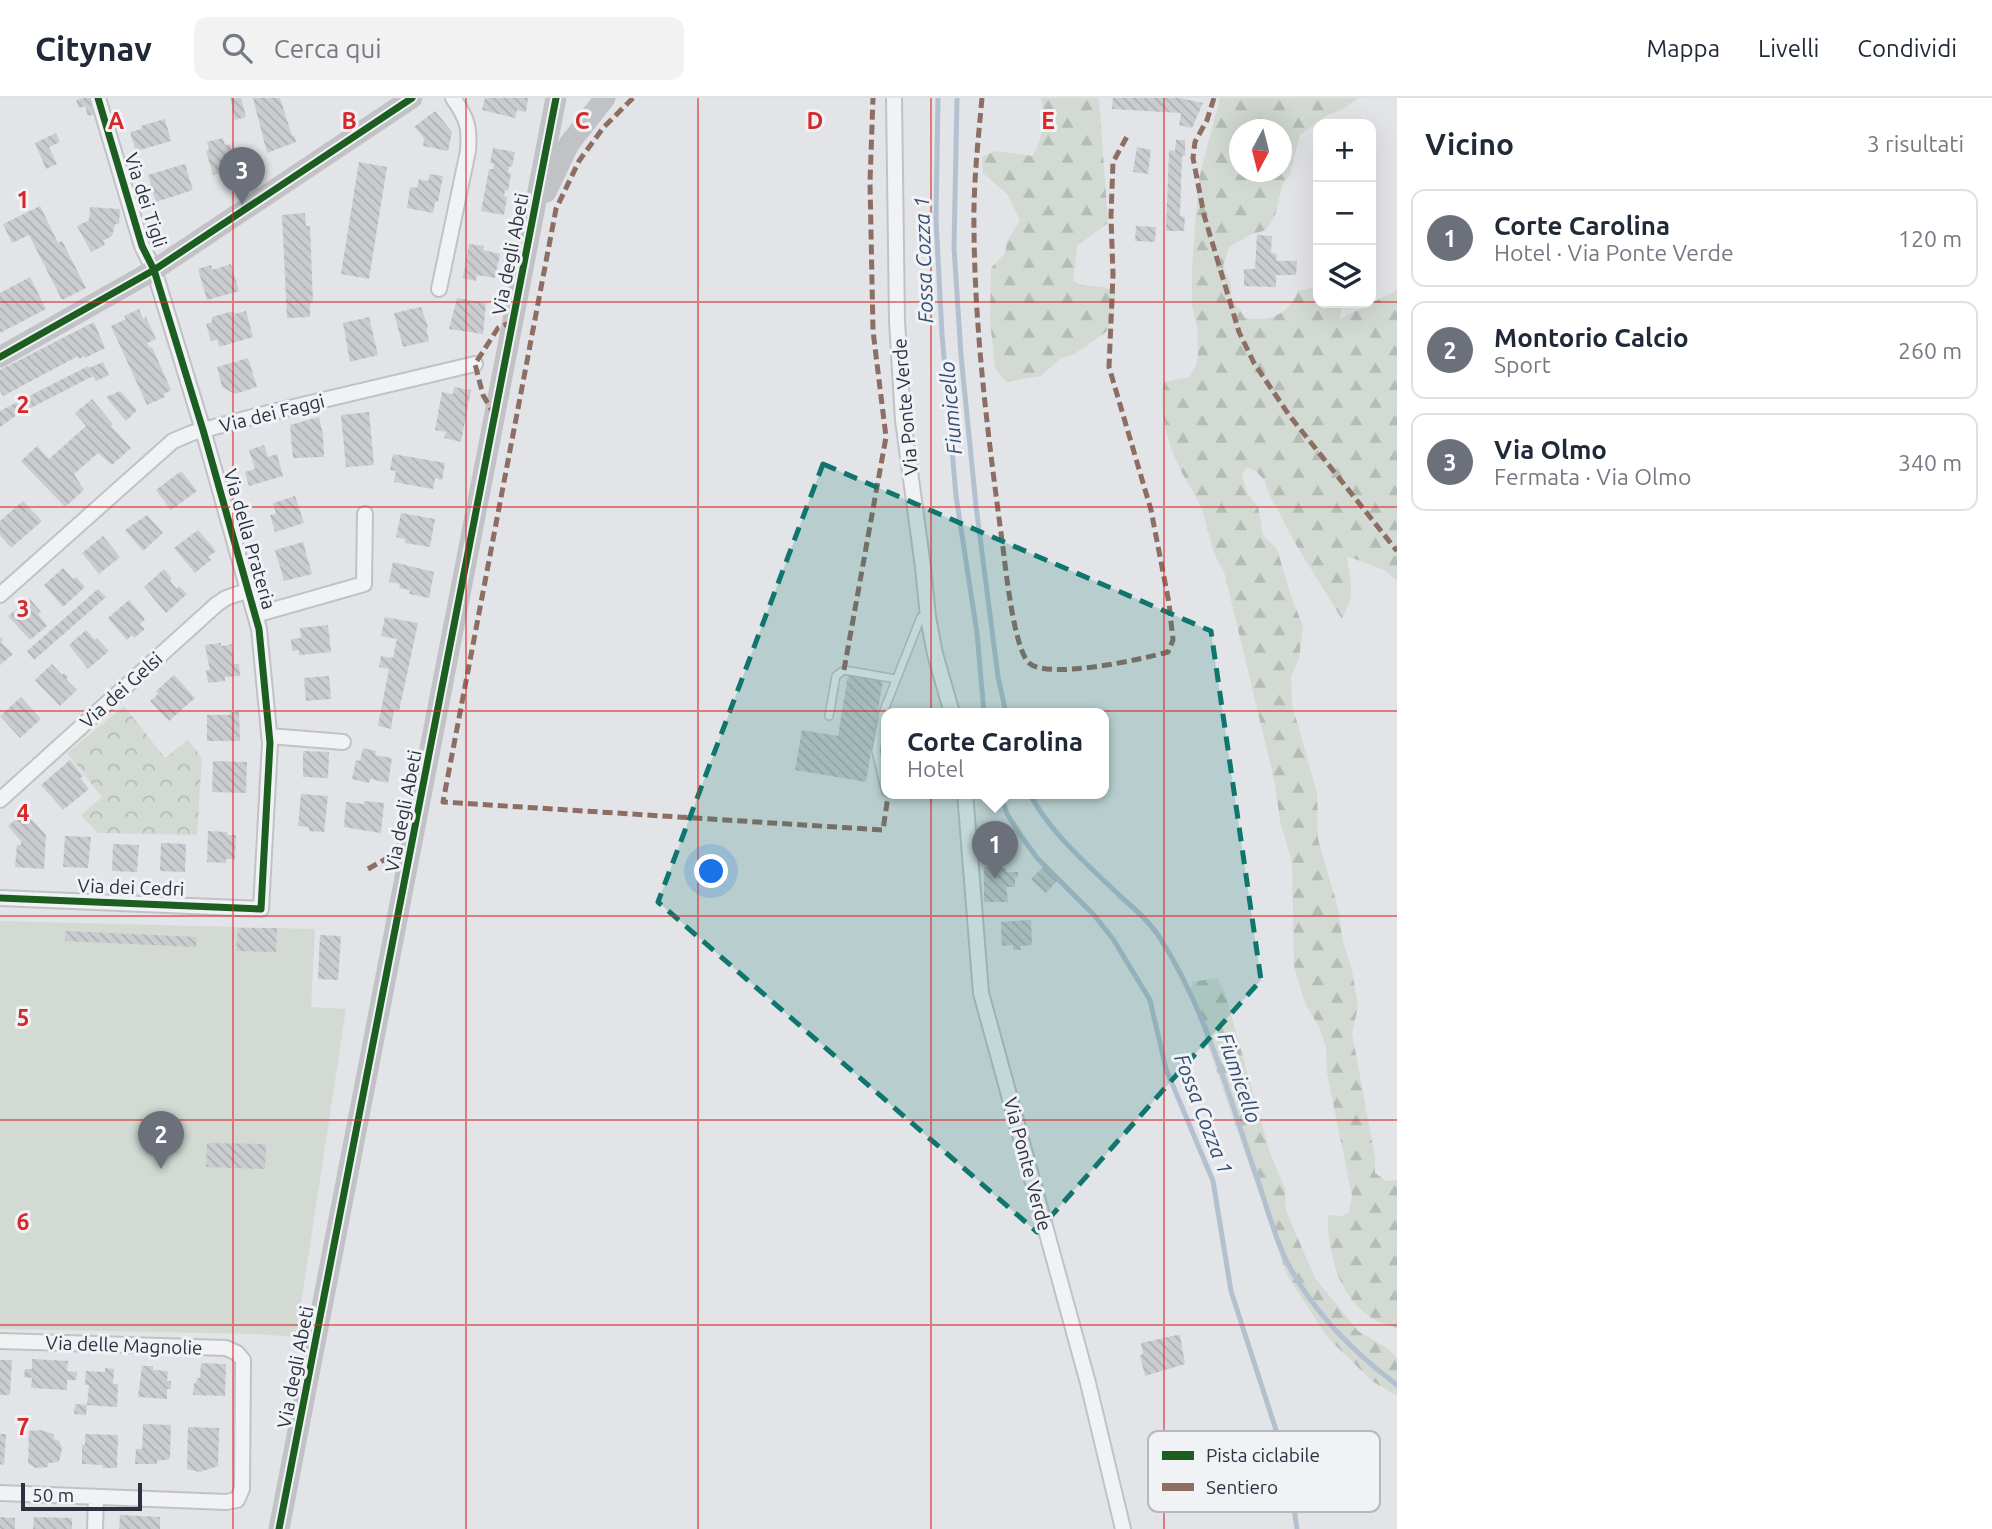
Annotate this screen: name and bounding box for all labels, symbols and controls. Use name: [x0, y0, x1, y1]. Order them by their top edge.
search box: [194, 17, 684, 80]
icon: search: [218, 29, 256, 67]
text: Citynav: [35, 30, 152, 67]
text: Cerca qui: [274, 34, 382, 63]
text: Mappa: [1646, 35, 1720, 62]
text: Livelli: [1758, 35, 1819, 62]
text: Condividi: [1857, 35, 1957, 62]
text: A: [108, 108, 124, 133]
text: B: [341, 108, 357, 133]
text: C: [575, 108, 590, 133]
text: D: [807, 108, 823, 133]
text: E: [1041, 108, 1055, 133]
north arrow: [1229, 119, 1292, 182]
map controls: [1313, 119, 1376, 308]
button: +: [1313, 119, 1376, 182]
text: Vicino: [1425, 127, 1514, 161]
text: 3 risultati: [1867, 131, 1964, 156]
pin: 3: [219, 147, 265, 205]
street label: Via dei Tigli: [120, 150, 172, 250]
button: −: [1313, 182, 1376, 245]
text: 1: [17, 187, 29, 212]
street label: Via degli Abeti: [487, 191, 533, 317]
water label: Fossa Cozza 1: [909, 196, 937, 324]
text: Corte Carolina: [1494, 211, 1670, 240]
text: 1: [1444, 226, 1456, 251]
text: 120 m: [1898, 226, 1962, 251]
text: Hotel · Via Ponte Verde: [1494, 240, 1734, 265]
button: layers: [1313, 245, 1376, 308]
text: Montorio Calcio: [1494, 323, 1689, 352]
street label: Via Ponte Verde: [888, 338, 922, 476]
text: 2: [1444, 338, 1456, 363]
text: 260 m: [1898, 338, 1962, 363]
text: Sport: [1494, 352, 1551, 377]
water label: Fiumicello: [934, 361, 966, 456]
street label: Via dei Faggi: [217, 389, 327, 437]
text: 2: [17, 392, 29, 417]
text: Via Olmo: [1494, 435, 1607, 464]
text: 3: [1444, 450, 1456, 475]
text: 340 m: [1898, 450, 1962, 475]
text: Fermata · Via Olmo: [1494, 464, 1691, 489]
street label: Via della Prateria: [219, 466, 281, 612]
text: 3: [17, 596, 29, 621]
street label: Via dei Gelsi: [75, 647, 167, 733]
popup: [881, 708, 1109, 799]
text: Corte Carolina: [907, 727, 1083, 756]
street label: Via degli Abeti: [380, 748, 426, 874]
text: Hotel: [907, 756, 964, 781]
text: 4: [17, 800, 30, 825]
pin: 1: [972, 821, 1018, 879]
your location: [694, 854, 728, 888]
street label: Via dei Cedri: [77, 874, 185, 900]
text: 5: [17, 1005, 29, 1030]
water label: Fiumicello: [1213, 1030, 1267, 1126]
water label: Fossa Cozza 1: [1170, 1050, 1238, 1177]
street label: Via Ponte Verde: [1000, 1095, 1056, 1233]
pin: 2: [138, 1111, 184, 1169]
text: 6: [17, 1209, 30, 1234]
street label: Via degli Abeti: [272, 1304, 318, 1430]
street label: Via delle Magnolie: [45, 1331, 203, 1359]
text: 7: [17, 1414, 29, 1439]
legend: [1148, 1431, 1380, 1512]
text: Pista ciclabile: [1206, 1444, 1320, 1466]
text: Sentiero: [1206, 1476, 1278, 1498]
scale bar: [21, 1480, 142, 1512]
text: 50 m: [32, 1484, 74, 1506]

